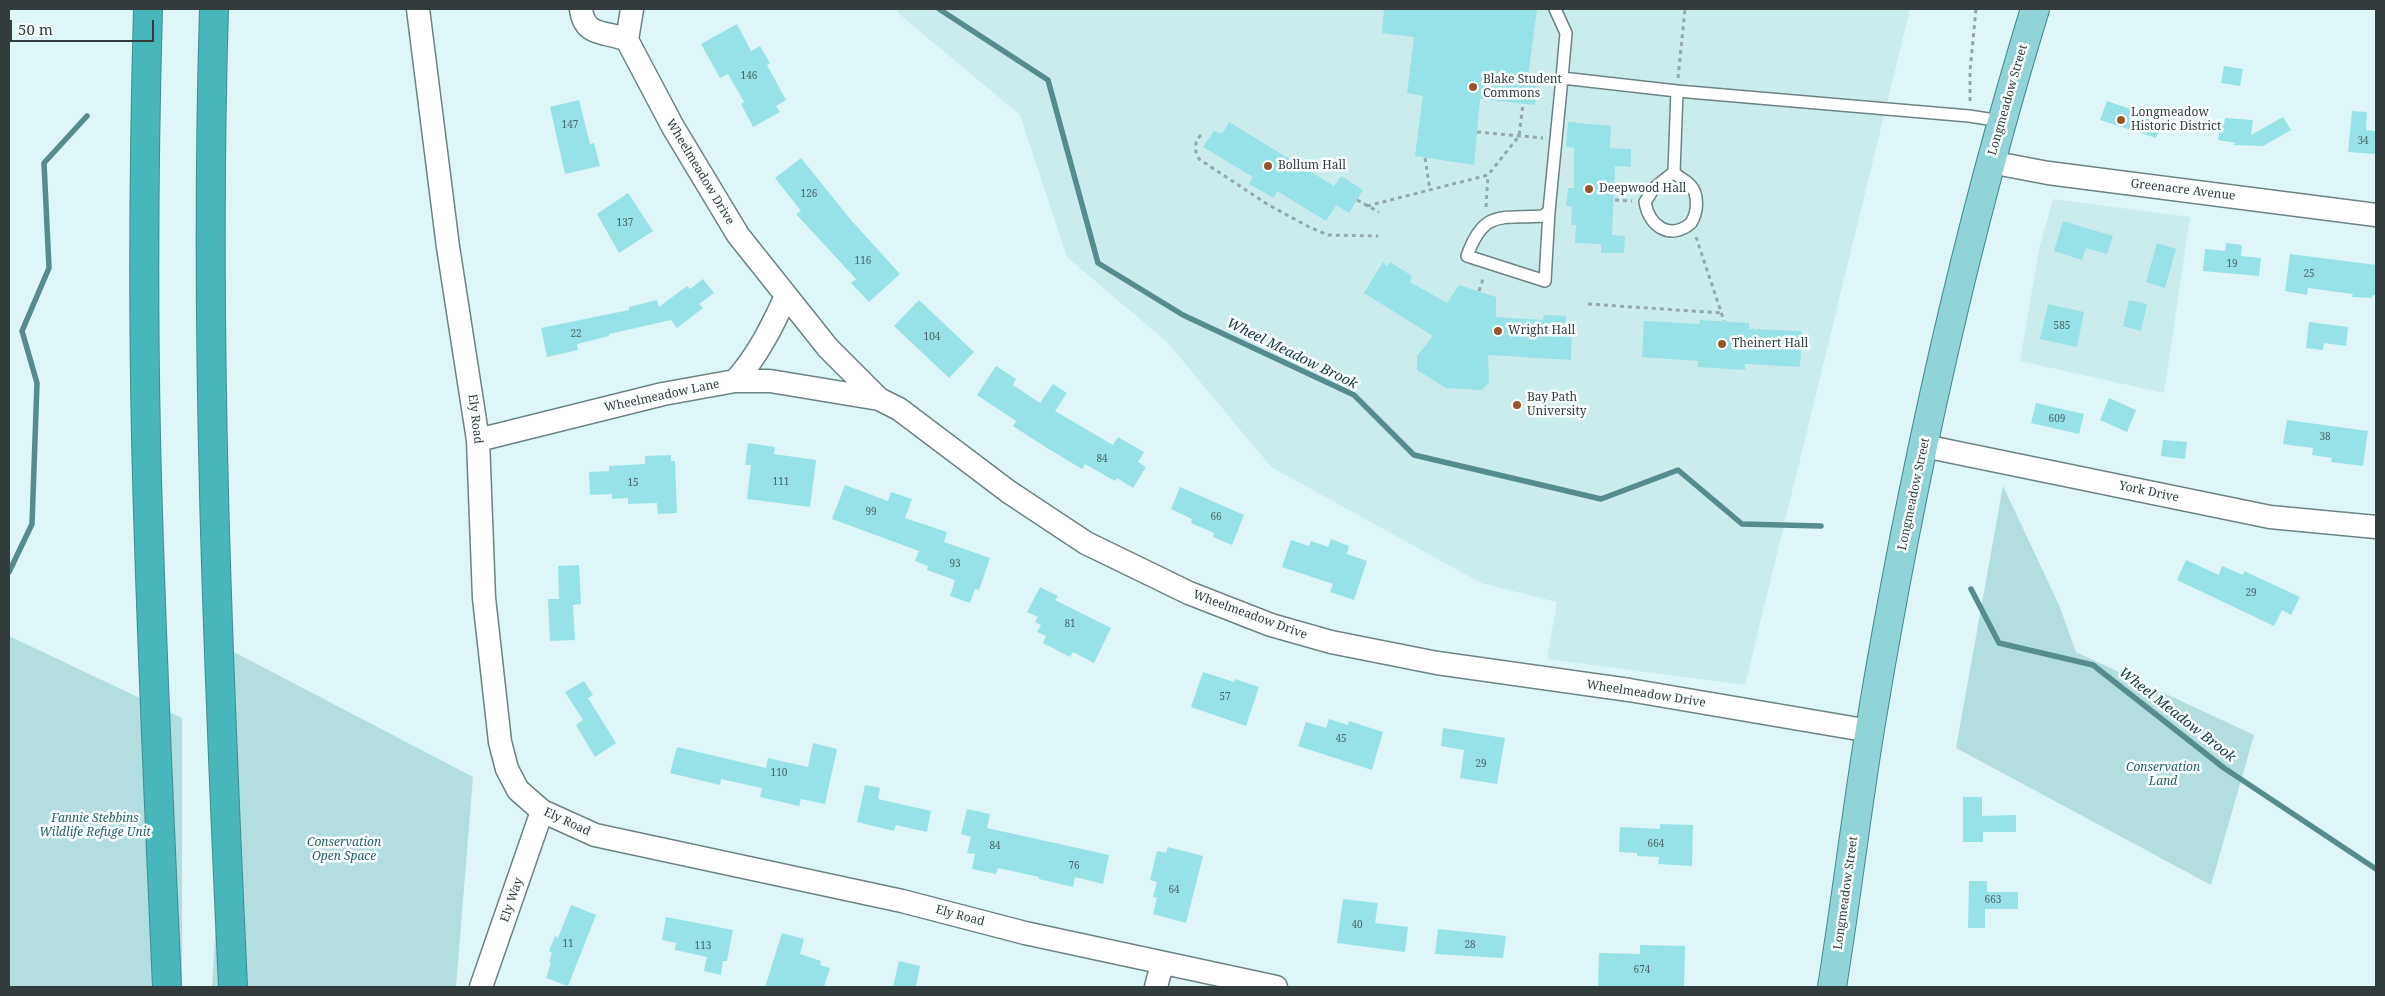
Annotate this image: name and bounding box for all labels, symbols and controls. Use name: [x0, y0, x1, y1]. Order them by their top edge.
scale bar: [12, 10, 156, 42]
text: 50 m: [18, 19, 53, 39]
street label: Longmeadow Street: [1985, 43, 2031, 157]
house number: 146: [741, 70, 757, 82]
place label: Blake Student Commons: [1483, 73, 1562, 101]
marker: Blake Student Commons: [1467, 81, 1479, 93]
place label: Longmeadow Historic District: [2131, 106, 2221, 134]
marker: Longmeadow Historic District: [2115, 114, 2127, 126]
street label: Wheelmeadow Drive: [663, 117, 737, 227]
house number: 147: [562, 119, 578, 131]
house number: 34: [2357, 135, 2369, 147]
place label: Bollum Hall: [1278, 159, 1346, 173]
marker: Bollum Hall: [1262, 160, 1274, 172]
street label: Greenacre Avenue: [2130, 176, 2236, 204]
place label: Deepwood Hall: [1599, 182, 1686, 196]
marker: Deepwood Hall: [1583, 183, 1595, 195]
house number: 126: [801, 188, 817, 200]
house number: 137: [617, 217, 633, 229]
house number: 116: [855, 255, 871, 267]
house number: 19: [2226, 258, 2238, 270]
house number: 25: [2303, 268, 2315, 280]
water label: Wheel Meadow Brook: [1224, 315, 1360, 393]
house number: 585: [2054, 320, 2070, 332]
place label: Wright Hall: [1508, 324, 1575, 338]
marker: Wright Hall: [1492, 325, 1504, 337]
house number: 22: [570, 328, 582, 340]
house number: 104: [924, 331, 940, 343]
place label: Theinert Hall: [1732, 337, 1808, 351]
marker: Theinert Hall: [1716, 338, 1728, 350]
street label: Wheelmeadow Lane: [603, 377, 721, 415]
place label: Bay Path University: [1527, 391, 1586, 419]
street label: Ely Road: [465, 393, 485, 445]
marker: Bay Path University: [1511, 399, 1523, 411]
house number: 609: [2049, 413, 2065, 425]
house number: 38: [2319, 431, 2331, 443]
street label: Longmeadow Street: [1895, 437, 1933, 551]
house number: 84: [1096, 453, 1108, 465]
house number: 111: [773, 476, 789, 488]
house number: 15: [627, 477, 639, 489]
street label: York Drive: [2118, 479, 2180, 505]
house number: 99: [865, 506, 877, 518]
house number: 66: [1210, 511, 1222, 523]
house number: 93: [949, 558, 961, 570]
house number: 29: [2245, 587, 2257, 599]
street label: Wheelmeadow Drive: [1191, 588, 1309, 642]
house number: 81: [1064, 618, 1076, 630]
water label: Wheel Meadow Brook: [2115, 664, 2239, 766]
street label: Wheelmeadow Drive: [1585, 677, 1707, 711]
house number: 57: [1219, 691, 1231, 703]
house number: 45: [1335, 733, 1347, 745]
house number: 29: [1475, 758, 1487, 770]
park label: Conservation Land: [2126, 761, 2200, 789]
house number: 110: [771, 767, 787, 779]
street label: Ely Road: [541, 805, 593, 839]
park label: Fannie Stebbins Wildlife Refuge Unit: [39, 812, 151, 840]
street label: Longmeadow Street: [1831, 835, 1861, 951]
park label: Conservation Open Space: [307, 836, 381, 864]
house number: 664: [1648, 838, 1664, 850]
house number: 84: [989, 840, 1001, 852]
house number: 76: [1068, 860, 1080, 872]
street label: Ely Way: [498, 876, 526, 924]
house number: 64: [1168, 884, 1180, 896]
house number: 663: [1985, 894, 2001, 906]
street label: Ely Road: [934, 903, 986, 929]
house number: 40: [1351, 919, 1363, 931]
house number: 11: [562, 938, 574, 950]
house number: 28: [1464, 939, 1476, 951]
house number: 113: [695, 940, 711, 952]
house number: 674: [1634, 964, 1650, 976]

